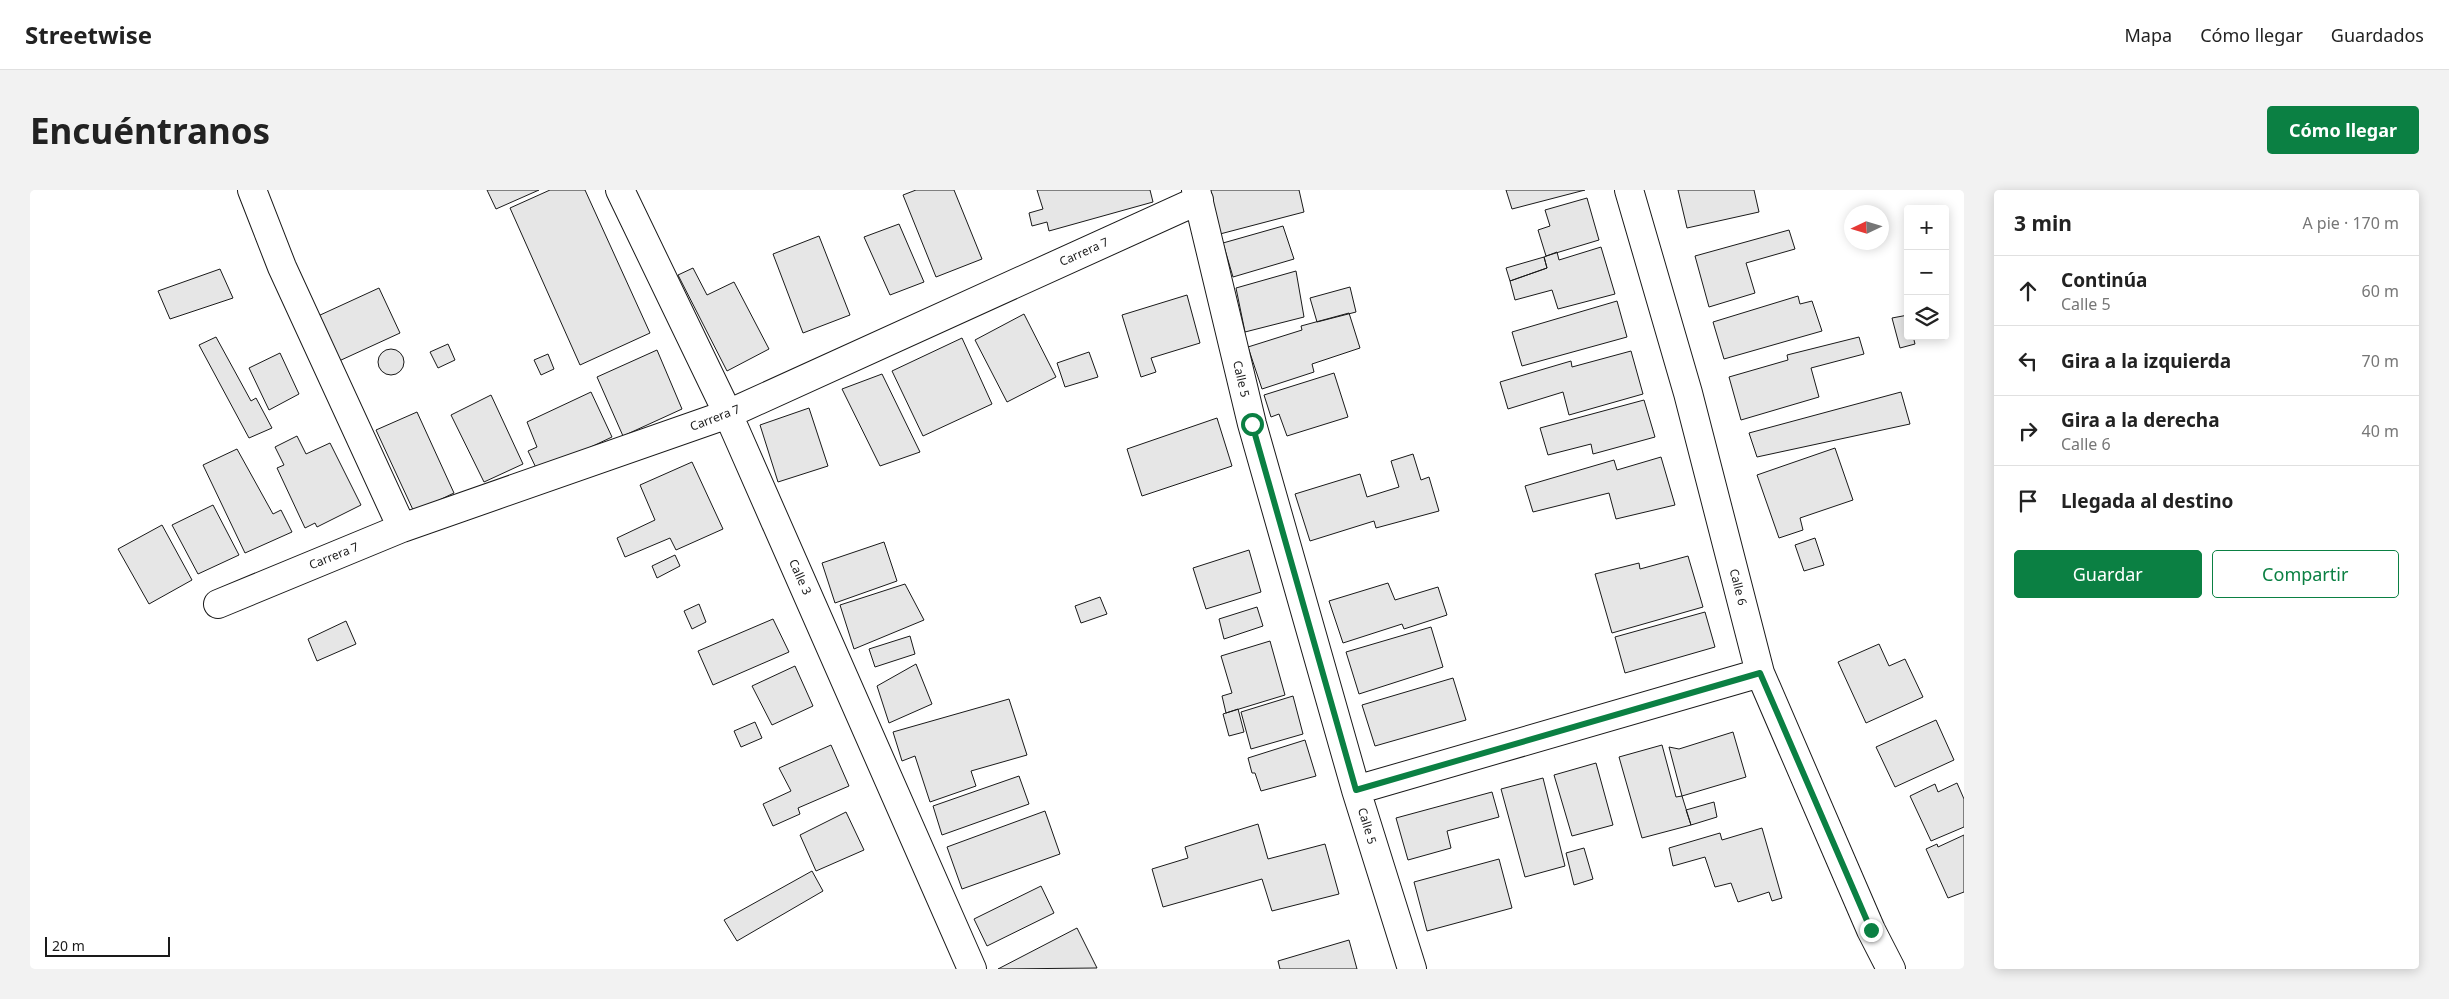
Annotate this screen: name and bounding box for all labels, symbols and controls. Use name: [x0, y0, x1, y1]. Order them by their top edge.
text: Streetwise: [25, 18, 152, 51]
text: Mapa: [2125, 23, 2172, 47]
text: Cómo llegar: [2200, 23, 2303, 47]
text: Guardados: [2331, 23, 2424, 47]
button: Cómo llegar: [2267, 106, 2419, 154]
text: Encuéntranos: [30, 107, 270, 154]
north arrow: [1844, 205, 1889, 250]
map controls: [1904, 205, 1949, 340]
button: +: [1904, 205, 1949, 250]
text: 3 min: [2014, 209, 2072, 237]
text: A pie · 170 m: [2302, 212, 2399, 234]
street label: Carrera 7: [1056, 233, 1111, 270]
button: −: [1904, 250, 1949, 295]
text: Continúa: [2061, 267, 2147, 293]
icon: ahead: [2014, 277, 2042, 305]
text: 60 m: [2362, 280, 2399, 302]
text: Calle 5: [2061, 293, 2111, 315]
button: layers: [1904, 295, 1949, 340]
icon: left: [2014, 347, 2042, 375]
text: Gira a la izquierda: [2061, 348, 2231, 374]
text: 70 m: [2362, 350, 2399, 372]
street label: Calle 5: [1229, 359, 1254, 399]
street label: Carrera 7: [687, 400, 742, 435]
text: Gira a la derecha: [2061, 407, 2220, 433]
route start: [1241, 413, 1264, 436]
icon: right: [2014, 417, 2042, 445]
text: 40 m: [2362, 420, 2399, 442]
text: Calle 6: [2061, 433, 2111, 455]
icon: arrive: [2014, 487, 2042, 515]
text: Llegada al destino: [2061, 488, 2233, 514]
street label: Carrera 7: [306, 538, 361, 573]
button: Guardar: [2014, 550, 2202, 598]
button: Compartir: [2212, 550, 2399, 598]
street label: Calle 3: [785, 556, 816, 597]
street label: Calle 6: [1726, 567, 1751, 607]
street label: Calle 5: [1354, 806, 1381, 846]
route end: [1860, 919, 1883, 942]
scale bar: [45, 934, 170, 957]
text: 20 m: [52, 936, 85, 955]

